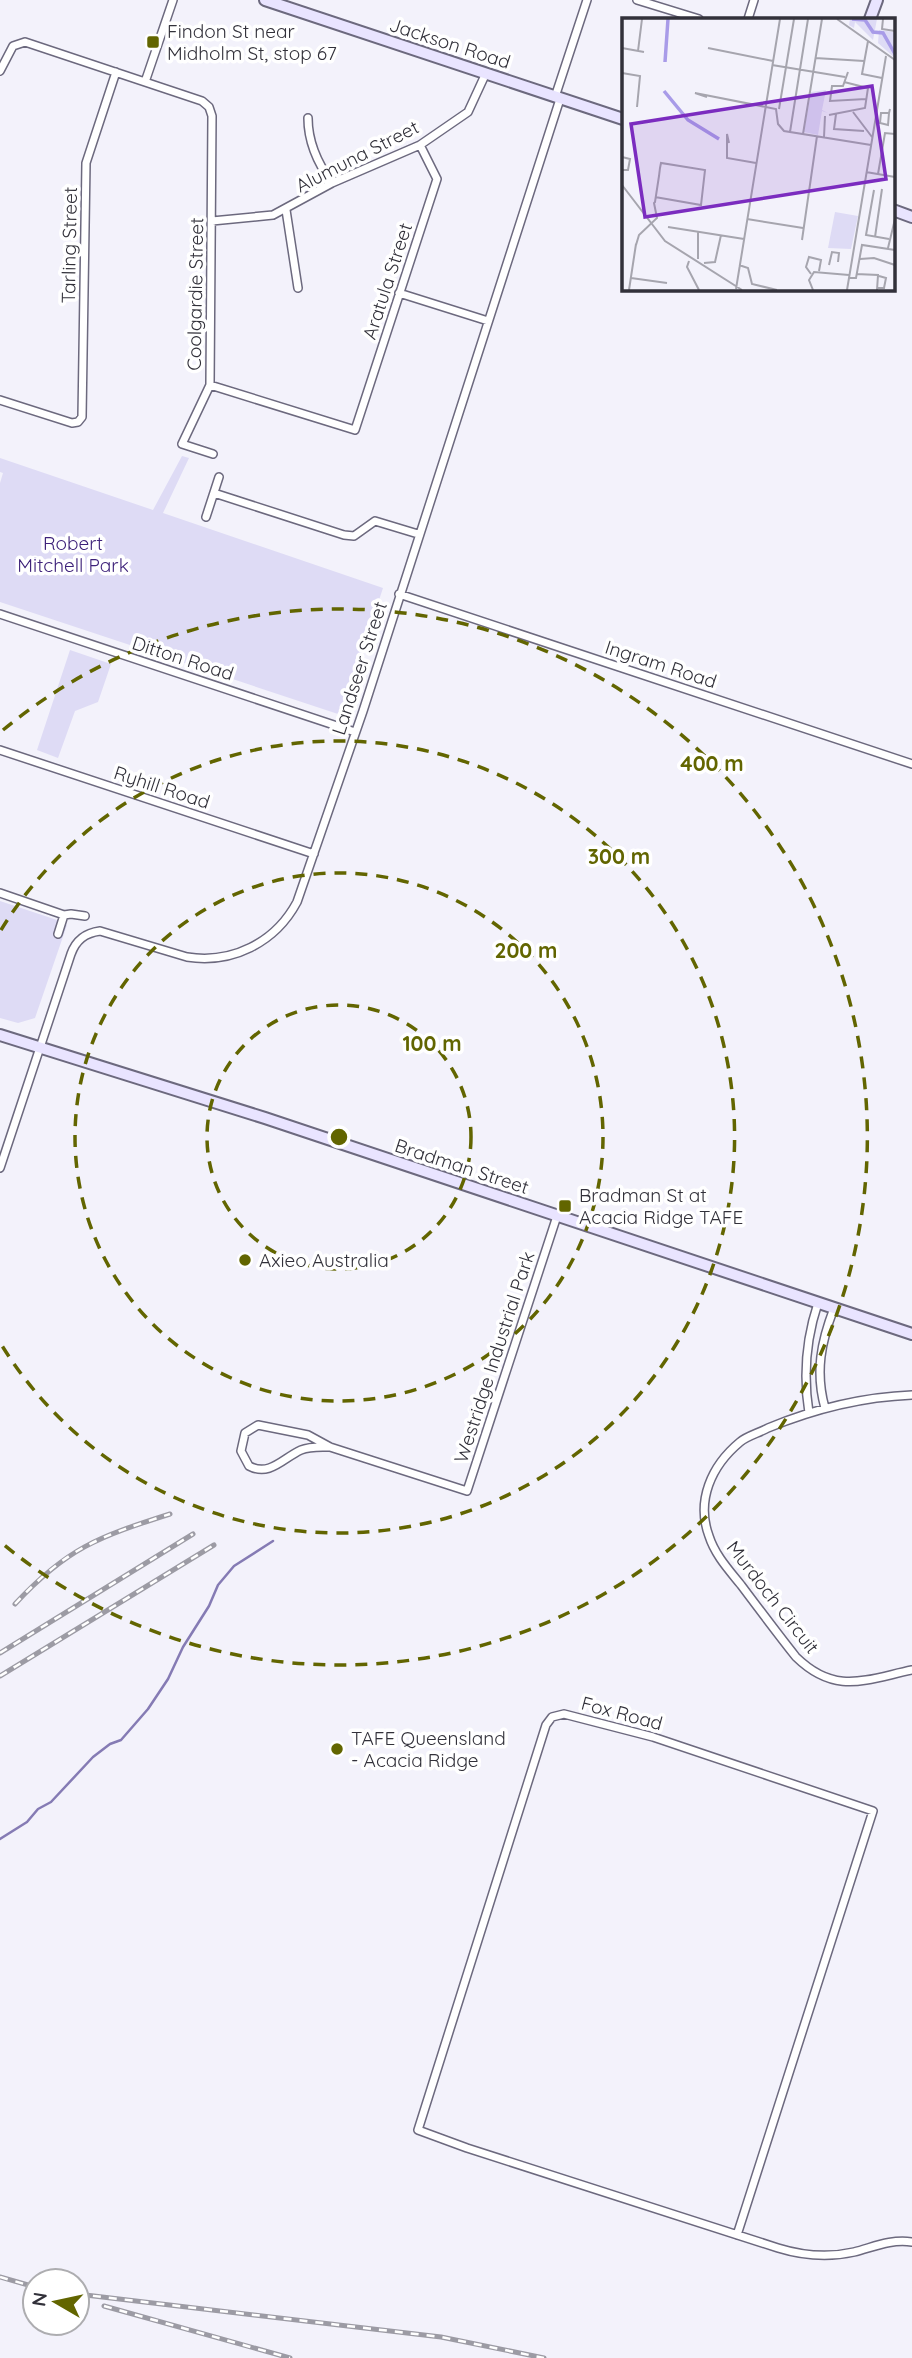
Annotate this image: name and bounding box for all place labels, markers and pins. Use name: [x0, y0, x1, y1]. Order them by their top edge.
place label: Findon St near Midholm St, stop 67: [167, 19, 337, 65]
marker: Findon St near Midholm St, stop 67: [145, 34, 161, 50]
centre of rings: [327, 1125, 351, 1149]
place label: Bradman St at Acacia Ridge TAFE: [579, 1183, 743, 1229]
marker: Bradman St at Acacia Ridge TAFE: [557, 1198, 573, 1214]
place label: Axieo Australia: [259, 1248, 389, 1272]
marker: Axieo Australia: [237, 1252, 253, 1268]
place label: TAFE Queensland - Acacia Ridge: [351, 1726, 506, 1772]
marker: TAFE Queensland - Acacia Ridge: [329, 1741, 345, 1757]

